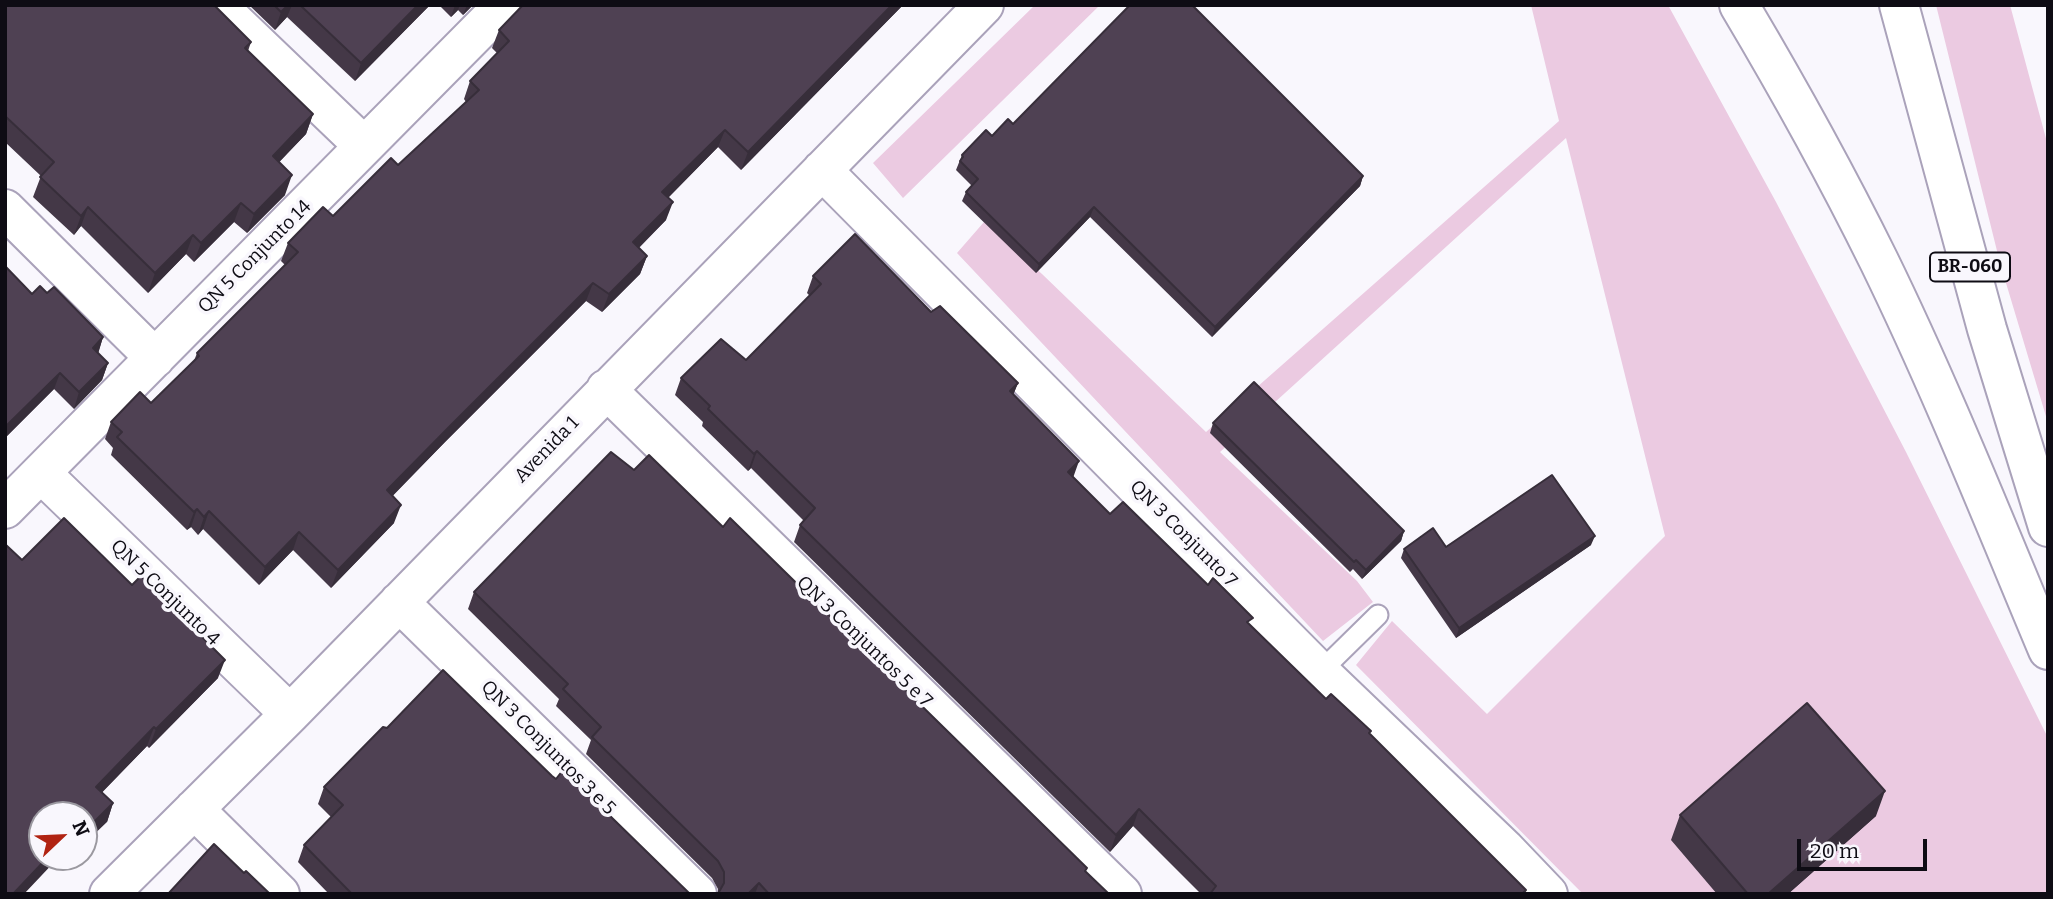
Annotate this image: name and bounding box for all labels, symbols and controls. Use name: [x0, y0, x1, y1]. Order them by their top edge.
street label: QN 5 Conjunto 14: [194, 196, 316, 318]
road number: BR-060: [1930, 253, 2010, 282]
street label: Avenida 1: [510, 412, 584, 488]
street label: QN 3 Conjunto 7: [1125, 476, 1241, 592]
street label: QN 5 Conjunto 4: [106, 535, 224, 651]
street label: QN 3 Conjuntos 5 e 7: [791, 571, 937, 713]
street label: QN 3 Conjuntos 3 e 5: [476, 676, 620, 820]
north arrow: [28, 801, 98, 871]
text: N: [67, 817, 94, 840]
scale bar: [1801, 825, 1930, 869]
text: 20 m: [1810, 838, 1859, 864]

